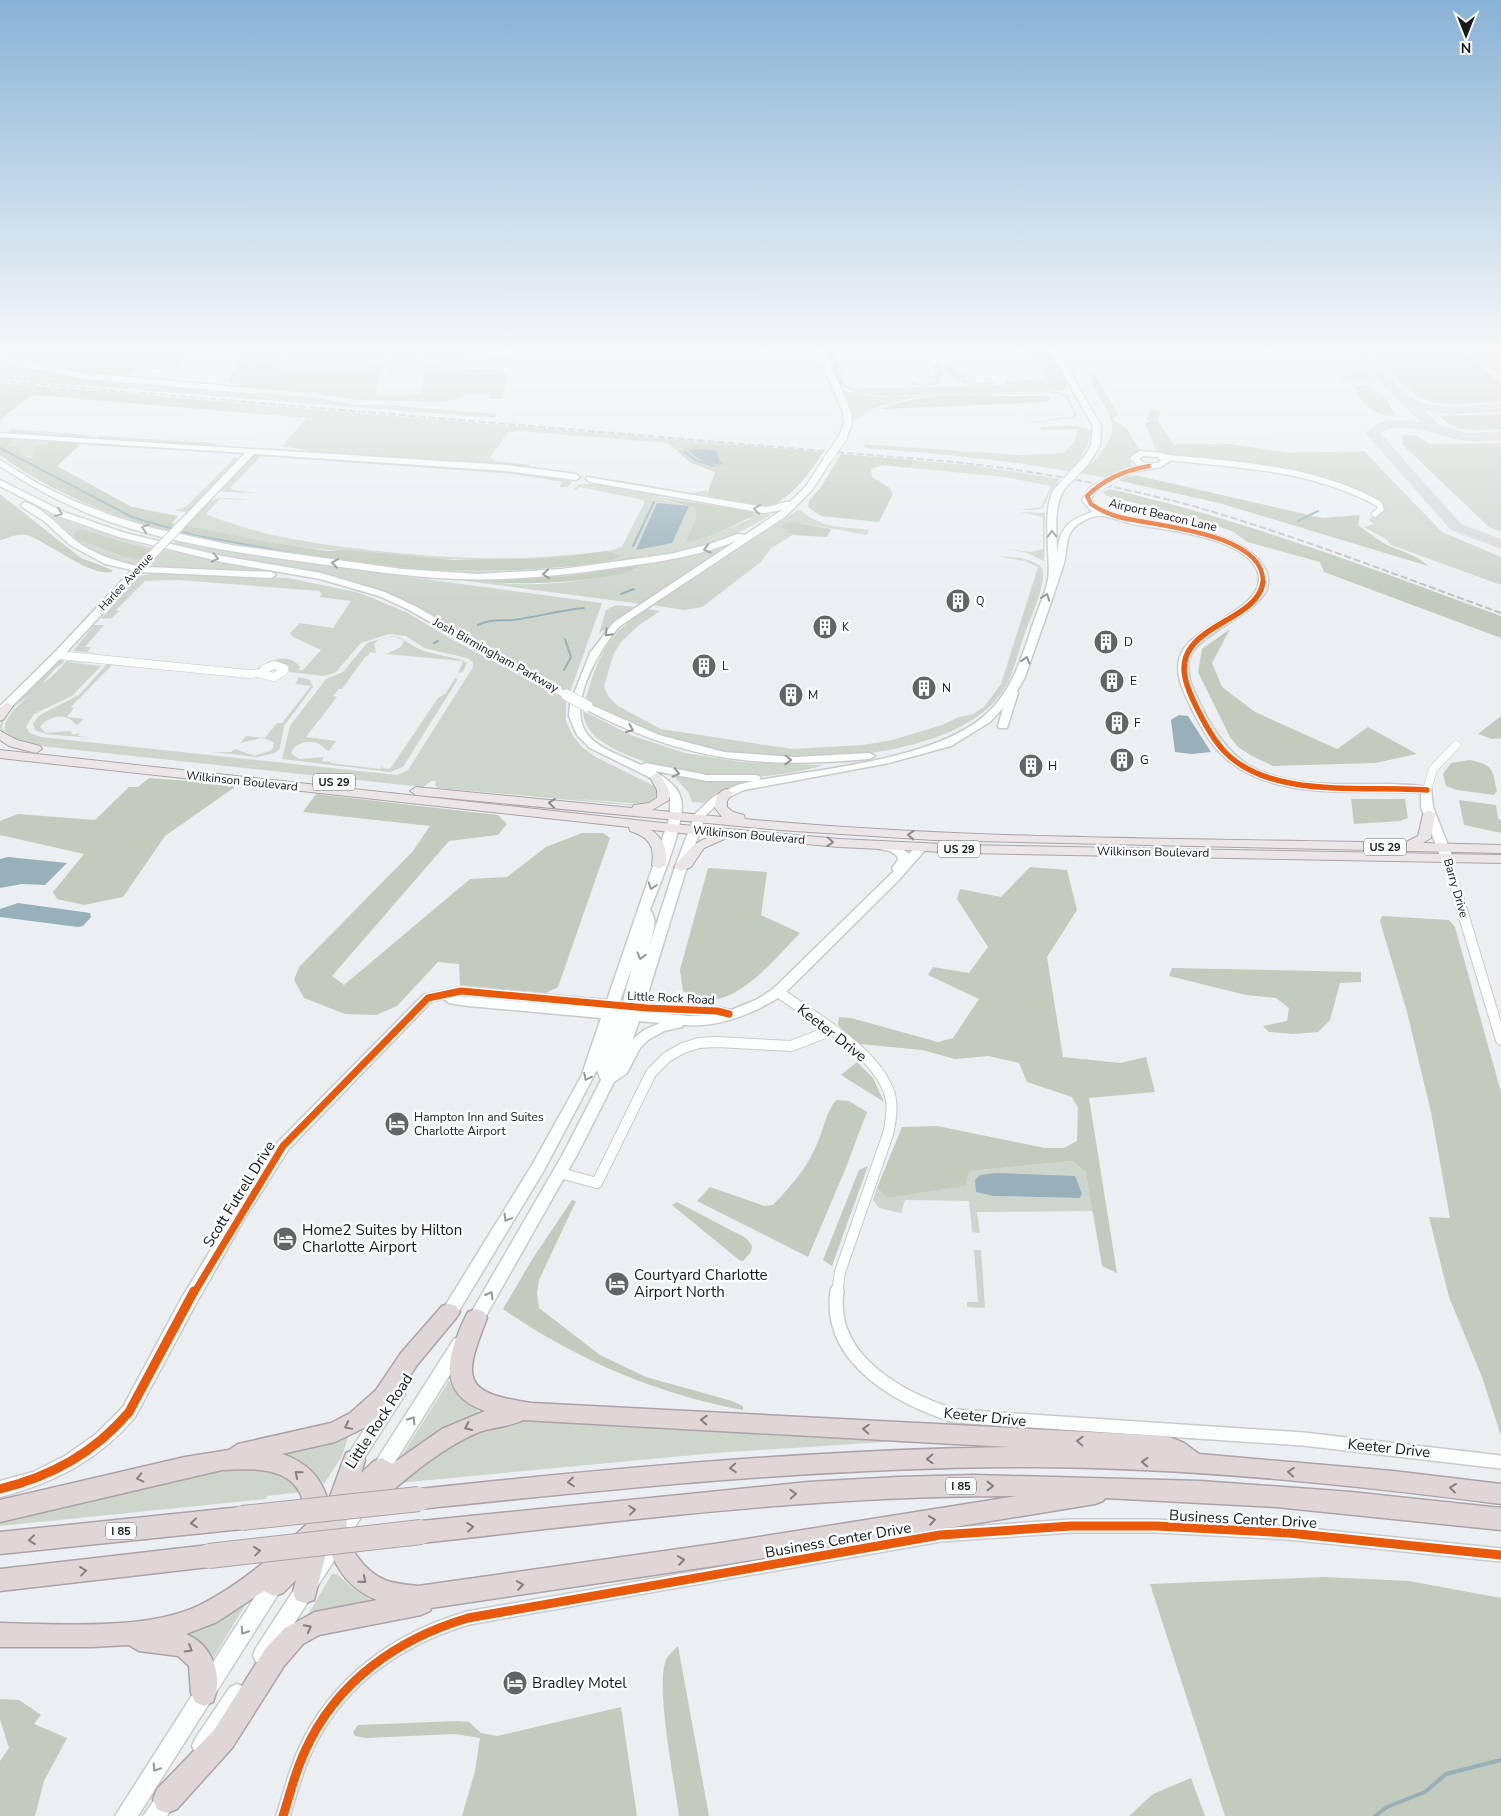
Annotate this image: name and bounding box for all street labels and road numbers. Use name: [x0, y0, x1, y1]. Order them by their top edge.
street label: Airport Beacon Lane: [1107, 495, 1219, 535]
street label: Harlee Avenue: [96, 550, 157, 614]
street label: Josh Birmingham Parkway: [430, 613, 562, 697]
street label: Wilkinson Boulevard: [185, 767, 299, 795]
road number: US 29: [313, 774, 355, 790]
street label: Wilkinson Boulevard: [692, 822, 806, 848]
road number: US 29: [1364, 839, 1406, 856]
road number: US 29: [938, 841, 980, 858]
street label: Wilkinson Boulevard: [1097, 843, 1209, 861]
street label: Barry Drive: [1440, 856, 1472, 920]
street label: Little Rock Road: [627, 988, 715, 1008]
street label: Keeter Drive: [793, 1000, 871, 1066]
street label: Scott Futrell Drive: [198, 1137, 280, 1251]
street label: Little Rock Road: [341, 1370, 417, 1472]
street label: Keeter Drive: [943, 1403, 1027, 1431]
street label: Keeter Drive: [1347, 1434, 1431, 1462]
road number: I 85: [946, 1478, 976, 1494]
street label: Business Center Drive: [1169, 1505, 1317, 1533]
street label: Business Center Drive: [763, 1517, 913, 1563]
road number: I 85: [106, 1522, 136, 1540]

